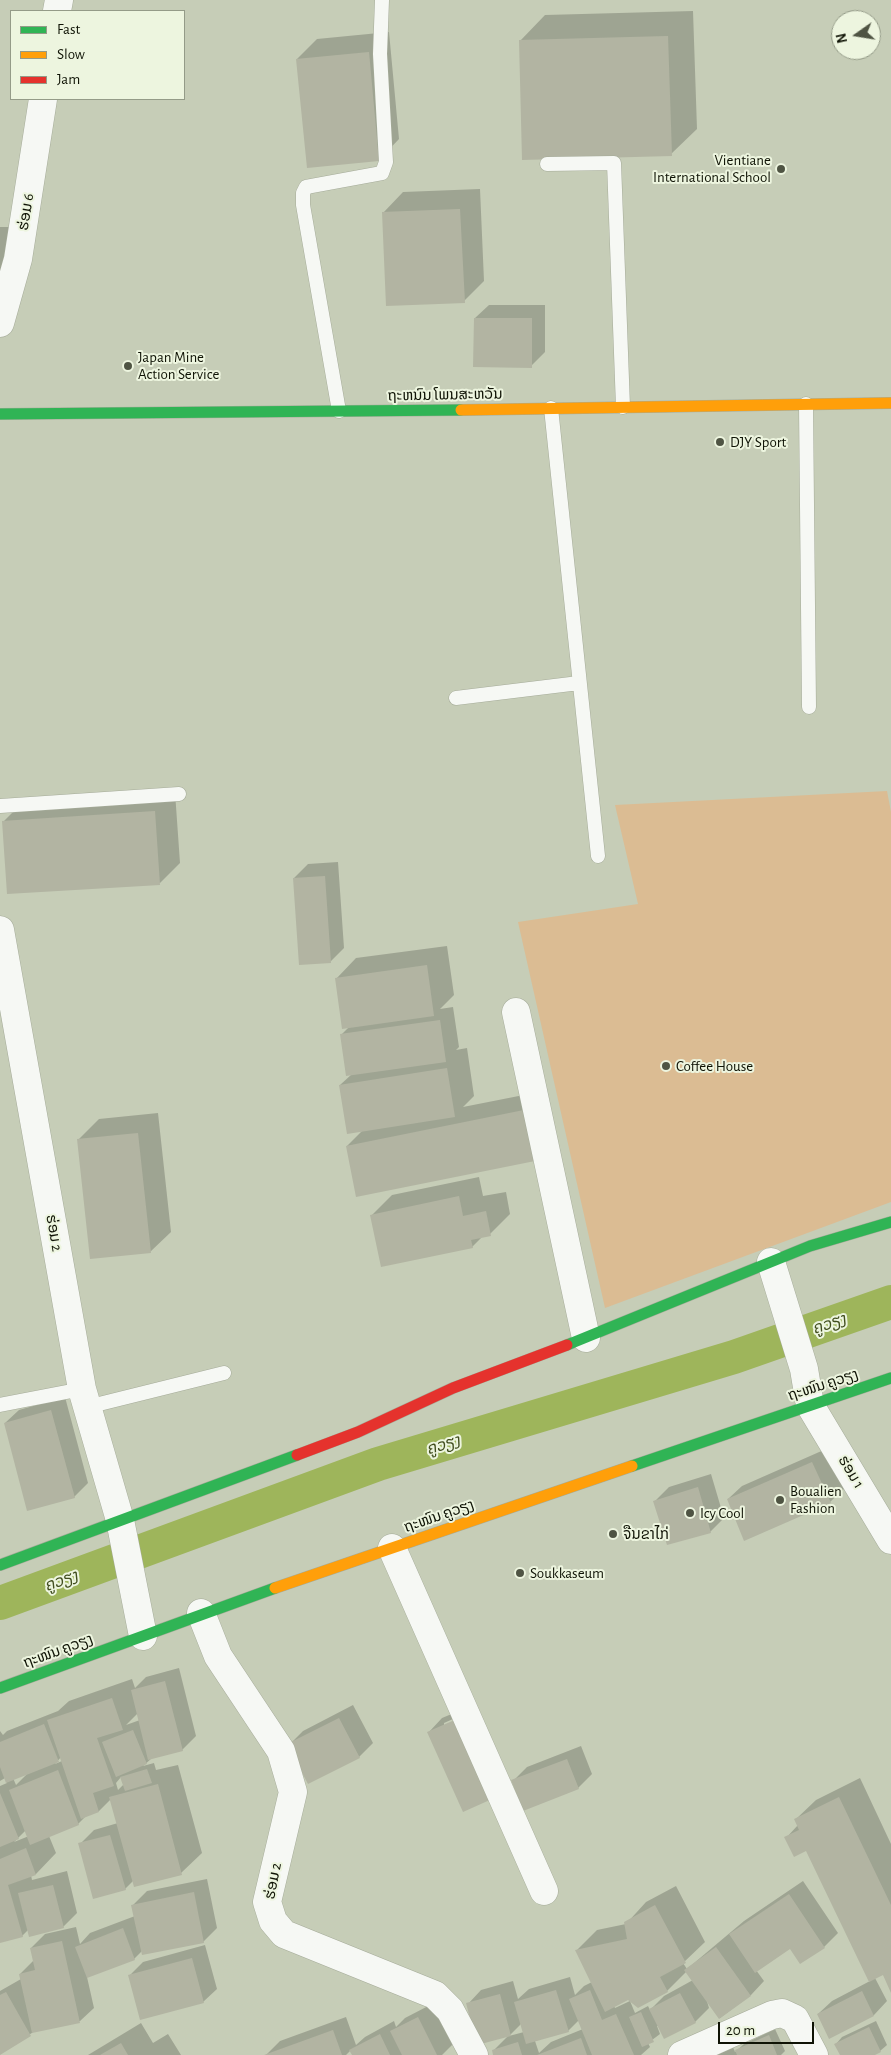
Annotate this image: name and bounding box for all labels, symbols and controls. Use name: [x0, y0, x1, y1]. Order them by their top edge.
legend: [10, 10, 185, 100]
north arrow: [831, 10, 881, 60]
text: Fast: [57, 22, 80, 37]
text: N: [834, 32, 850, 44]
text: Slow: [57, 47, 85, 62]
text: Jam: [57, 72, 80, 87]
place label: Vientiane International School: [653, 151, 771, 186]
marker: Vientiane International School: [775, 163, 787, 175]
street label: ຮ່ອມ 6: [14, 192, 38, 232]
place label: Japan Mine Action Service: [138, 348, 219, 383]
marker: Japan Mine Action Service: [122, 360, 134, 372]
street label: ຖະຫນົນ ໂພນສະຫວັນ: [387, 385, 503, 405]
place label: DJY Sport: [730, 433, 786, 451]
marker: DJY Sport: [714, 436, 726, 448]
place label: Coffee House: [676, 1057, 753, 1075]
marker: Coffee House: [660, 1060, 672, 1072]
street label: ຮ່ອມ 2: [42, 1213, 66, 1253]
water label: ຄູວຽງ: [810, 1309, 848, 1339]
street label: ຖະໜົນ ຄູວຽງ: [785, 1365, 861, 1405]
water label: ຄູວຽງ: [424, 1431, 462, 1459]
street label: ຮ່ອມ 1: [834, 1452, 868, 1492]
place label: Boualien Fashion: [790, 1482, 842, 1517]
marker: Boualien Fashion: [774, 1494, 786, 1506]
street label: ຖະໜົນ ຄູວຽງ: [401, 1496, 477, 1536]
place label: Icy Cool: [700, 1504, 744, 1522]
marker: Icy Cool: [684, 1507, 696, 1519]
place label: ຈືນຂາໄກ່: [623, 1525, 669, 1543]
marker: ຈືນຂາໄກ່: [607, 1528, 619, 1540]
place label: Soukkaseum: [530, 1564, 604, 1582]
water label: ຄູວຽງ: [42, 1566, 80, 1596]
marker: Soukkaseum: [514, 1567, 526, 1579]
street label: ຖະໜົນ ຄູວຽງ: [21, 1630, 95, 1672]
street label: ຮ່ອມ 2: [261, 1861, 285, 1901]
scale bar: [721, 2012, 817, 2044]
text: 20 m: [726, 2023, 755, 2038]

